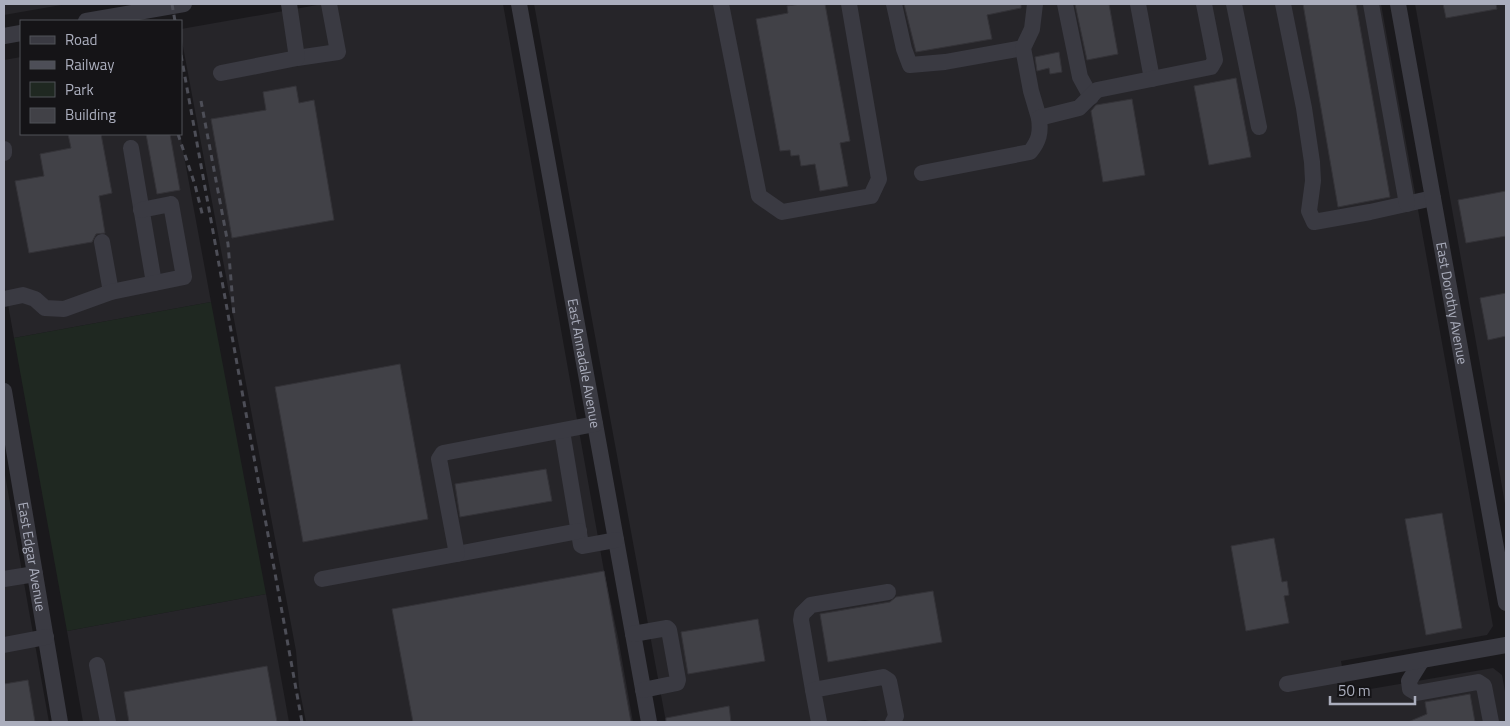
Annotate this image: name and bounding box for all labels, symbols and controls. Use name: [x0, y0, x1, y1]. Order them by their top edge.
legend: [20, 20, 182, 135]
text: Road: [65, 28, 97, 51]
text: Railway: [65, 53, 115, 76]
text: Park: [65, 78, 94, 101]
text: Building: [65, 103, 116, 126]
street label: East Dorothy Avenue: [1431, 240, 1474, 366]
street label: East Annadale Avenue: [562, 297, 607, 430]
street label: East Edgar Avenue: [13, 500, 52, 613]
scale bar: [1330, 674, 1415, 706]
text: 50 m: [1338, 679, 1371, 702]

